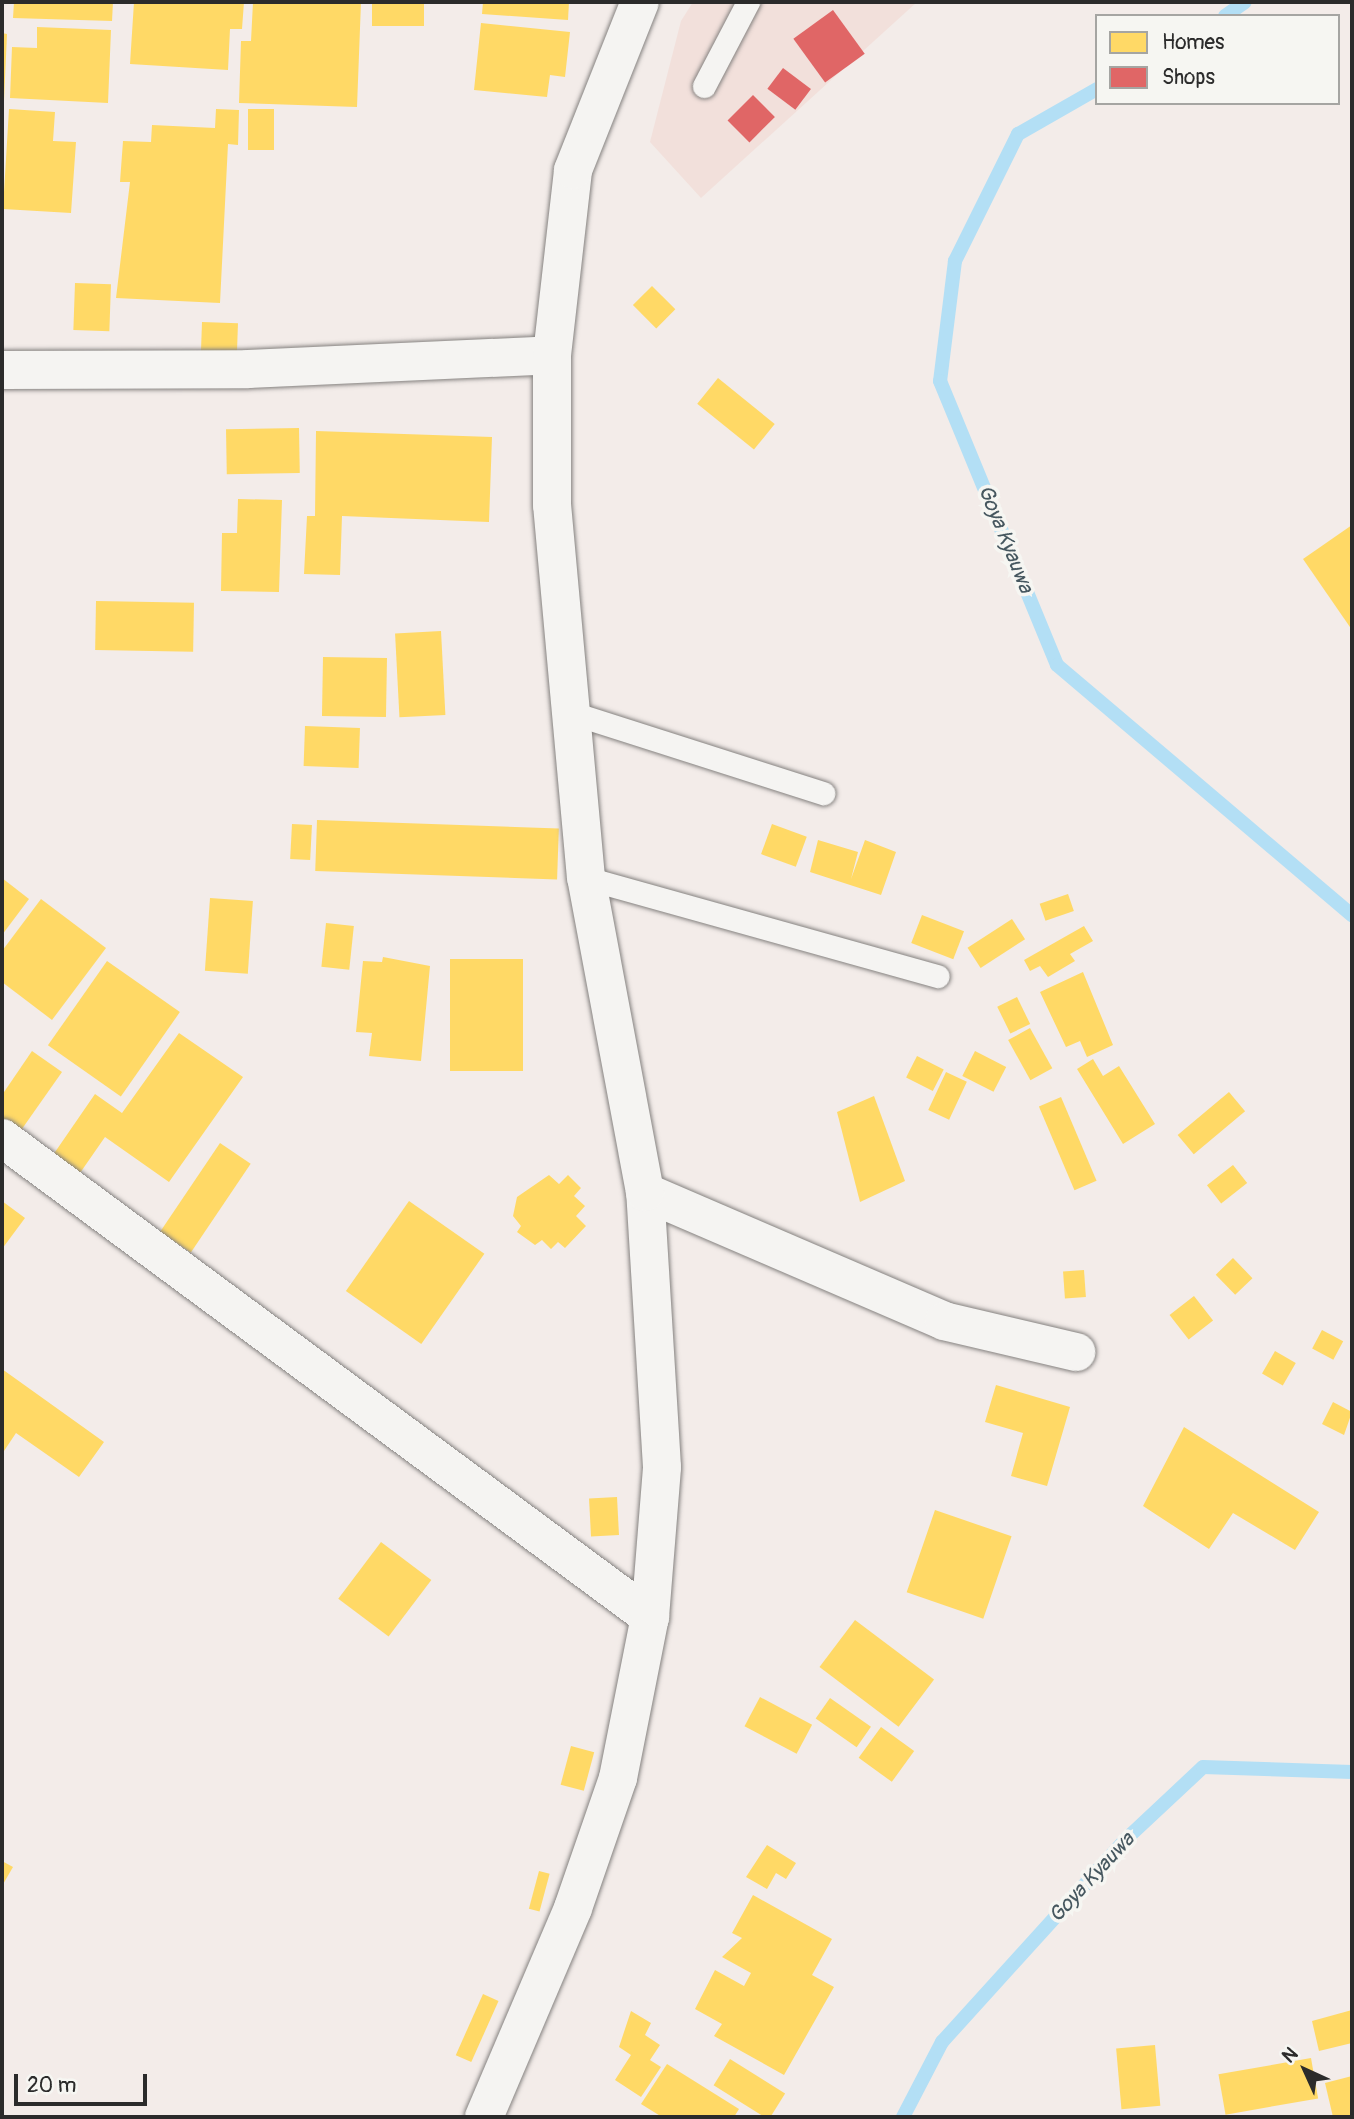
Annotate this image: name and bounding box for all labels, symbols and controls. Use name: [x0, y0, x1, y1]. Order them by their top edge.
legend: [1095, 14, 1340, 105]
text: Homes: [1162, 29, 1224, 56]
text: Shops: [1162, 64, 1215, 91]
water label: Goya Kyauwa: [972, 481, 1038, 597]
water label: Goya Kyauwa: [1044, 1828, 1140, 1928]
north arrow: [1270, 2035, 1340, 2105]
text: N: [1277, 2042, 1303, 2068]
scale bar: [18, 2060, 150, 2104]
text: 20 m: [27, 2072, 76, 2099]

